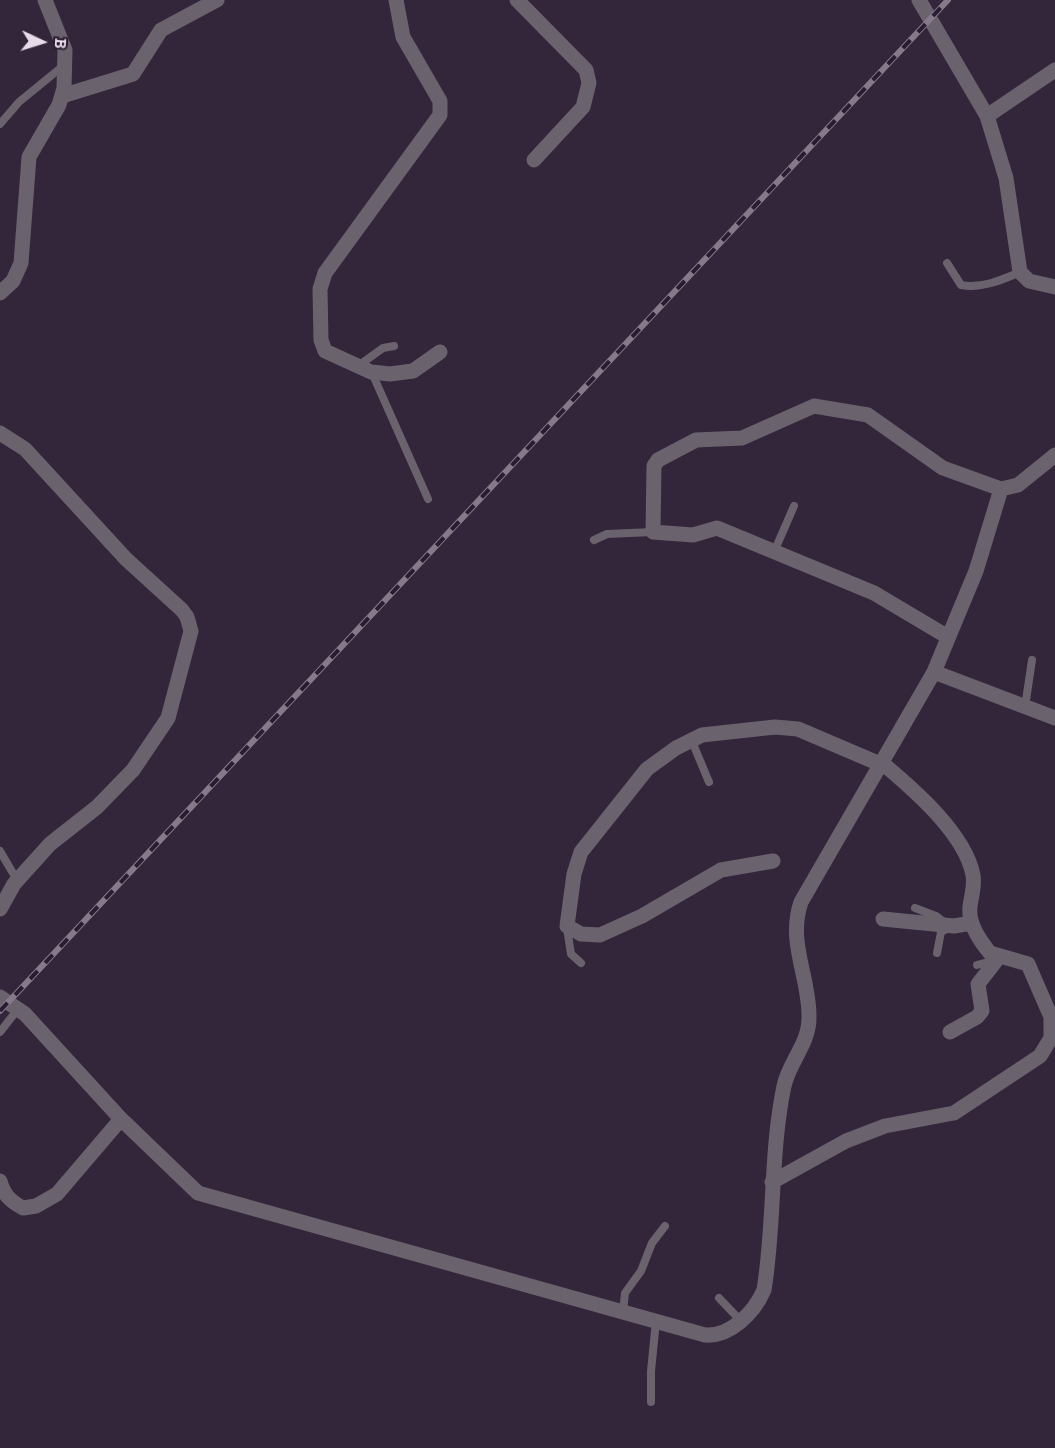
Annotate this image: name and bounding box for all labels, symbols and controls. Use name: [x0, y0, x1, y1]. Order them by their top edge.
north arrow: [12, 12, 72, 72]
text: B: [50, 37, 71, 49]

